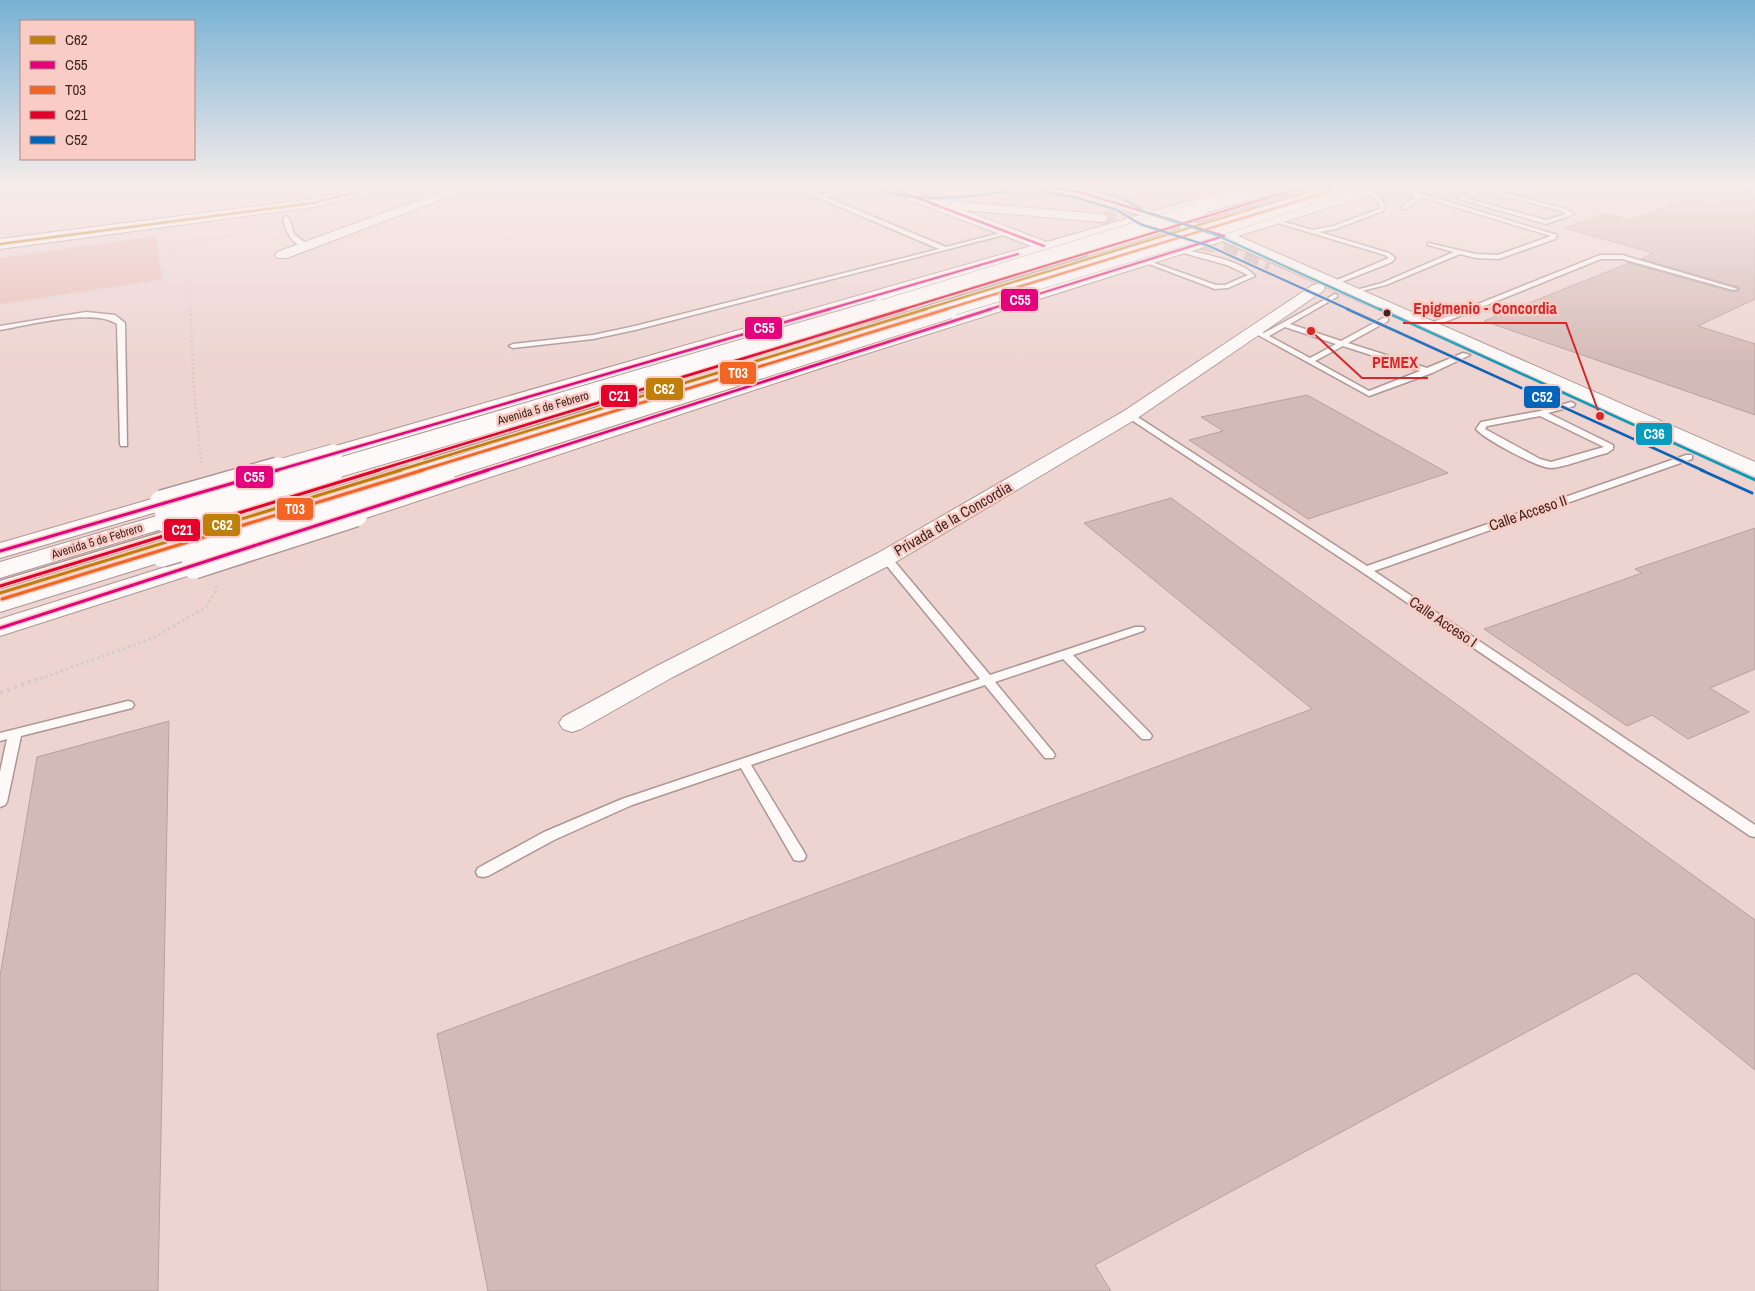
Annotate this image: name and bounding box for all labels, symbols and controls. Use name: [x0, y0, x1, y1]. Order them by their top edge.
legend: [20, 20, 195, 160]
text: C62: [65, 29, 88, 50]
text: C55: [65, 54, 88, 75]
text: T03: [65, 79, 86, 100]
text: C21: [65, 104, 88, 125]
text: C52: [65, 129, 88, 150]
line badge: C55: [1000, 288, 1039, 312]
text: C55: [1009, 291, 1031, 309]
callout: Epigmenio - Concordia: [1403, 292, 1566, 323]
text: Epigmenio - Concordia: [1413, 297, 1558, 319]
unlabelled marker: [1382, 308, 1392, 318]
line badge: C55: [744, 316, 783, 340]
text: C55: [753, 319, 775, 337]
callout: PEMEX: [1362, 347, 1428, 378]
text: PEMEX: [1372, 351, 1418, 373]
line badge: T03: [719, 361, 757, 385]
text: T03: [728, 364, 748, 382]
line badge: C62: [645, 377, 684, 401]
text: C62: [653, 380, 675, 398]
line badge: C21: [600, 384, 638, 408]
line badge: C52: [1523, 385, 1561, 409]
street label: Avenida 5 de Febrero: [494, 387, 591, 429]
text: C21: [608, 387, 630, 405]
text: C52: [1531, 388, 1553, 406]
line badge: C36: [1635, 422, 1673, 446]
text: C36: [1643, 425, 1665, 443]
line badge: C55: [235, 465, 274, 489]
text: C55: [243, 468, 265, 486]
street label: Privada de la Concordia: [890, 476, 1016, 561]
street label: Calle Acceso II: [1486, 489, 1570, 536]
line badge: T03: [276, 497, 314, 521]
text: T03: [285, 500, 305, 518]
line badge: C62: [202, 513, 241, 537]
text: C62: [211, 516, 233, 534]
line badge: C21: [163, 518, 201, 542]
street label: Avenida 5 de Febrero: [48, 520, 145, 563]
text: C21: [171, 521, 193, 539]
street label: Calle Acceso I: [1405, 591, 1481, 652]

